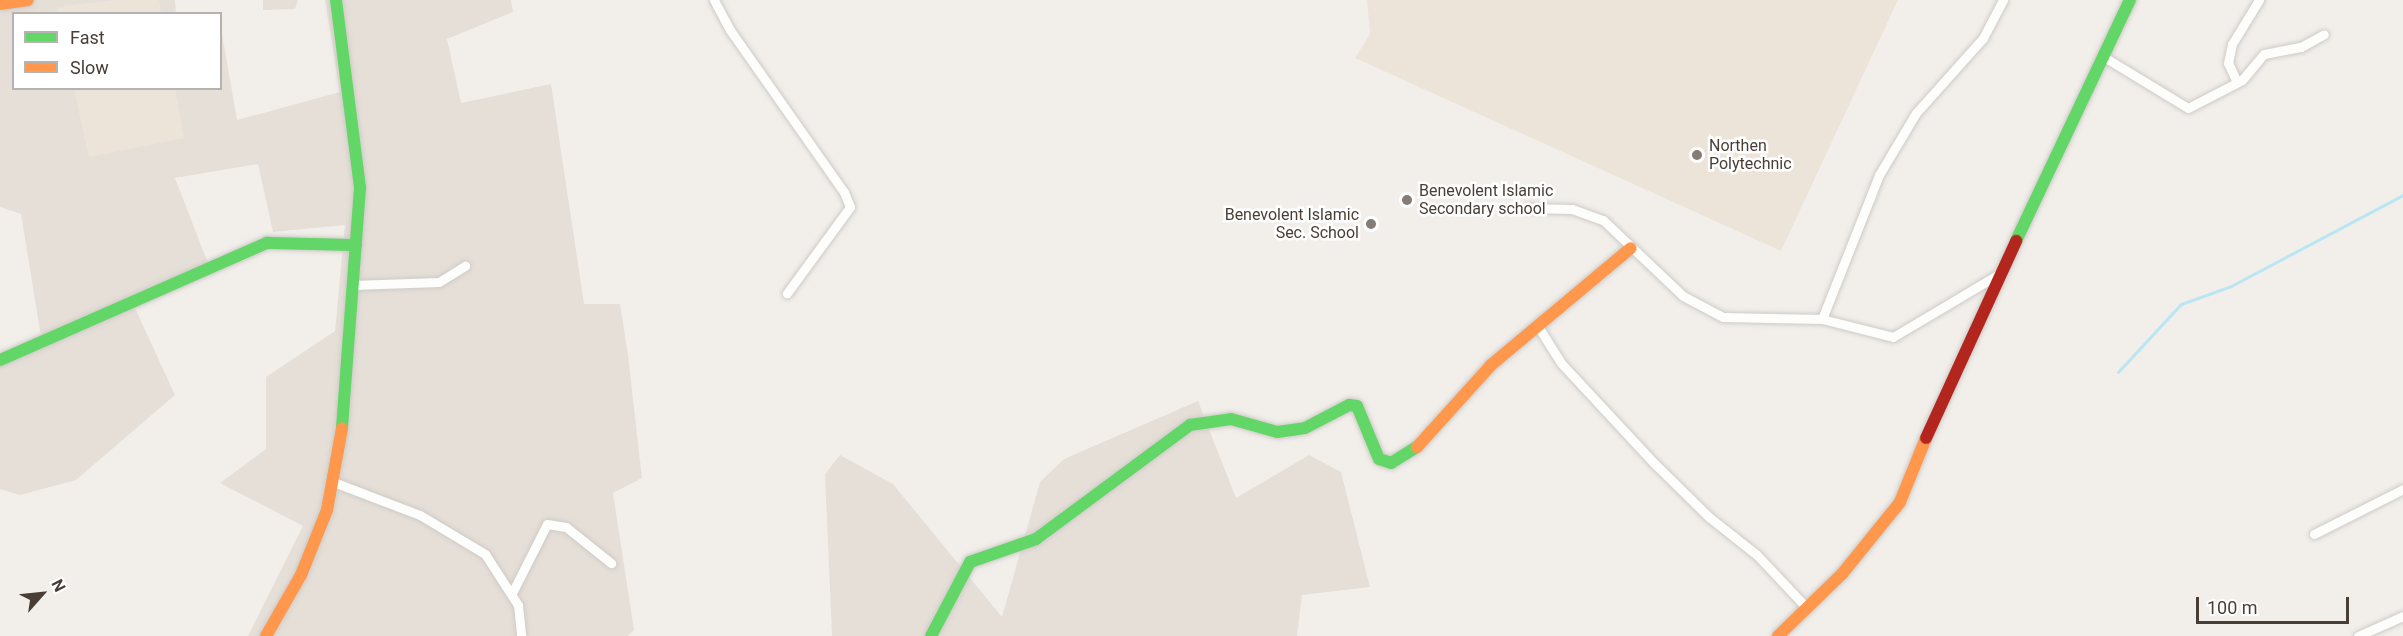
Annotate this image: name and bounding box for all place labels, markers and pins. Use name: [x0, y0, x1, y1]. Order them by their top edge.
place label: Northen Polytechnic: [1709, 136, 1792, 174]
marker: Northen Polytechnic: [1690, 148, 1704, 162]
place label: Benevolent Islamic Secondary school: [1419, 181, 1553, 219]
marker: Benevolent Islamic Secondary school: [1400, 193, 1414, 207]
place label: Benevolent Islamic Sec. School: [1225, 205, 1359, 243]
marker: Benevolent Islamic Sec. School: [1364, 217, 1378, 231]

